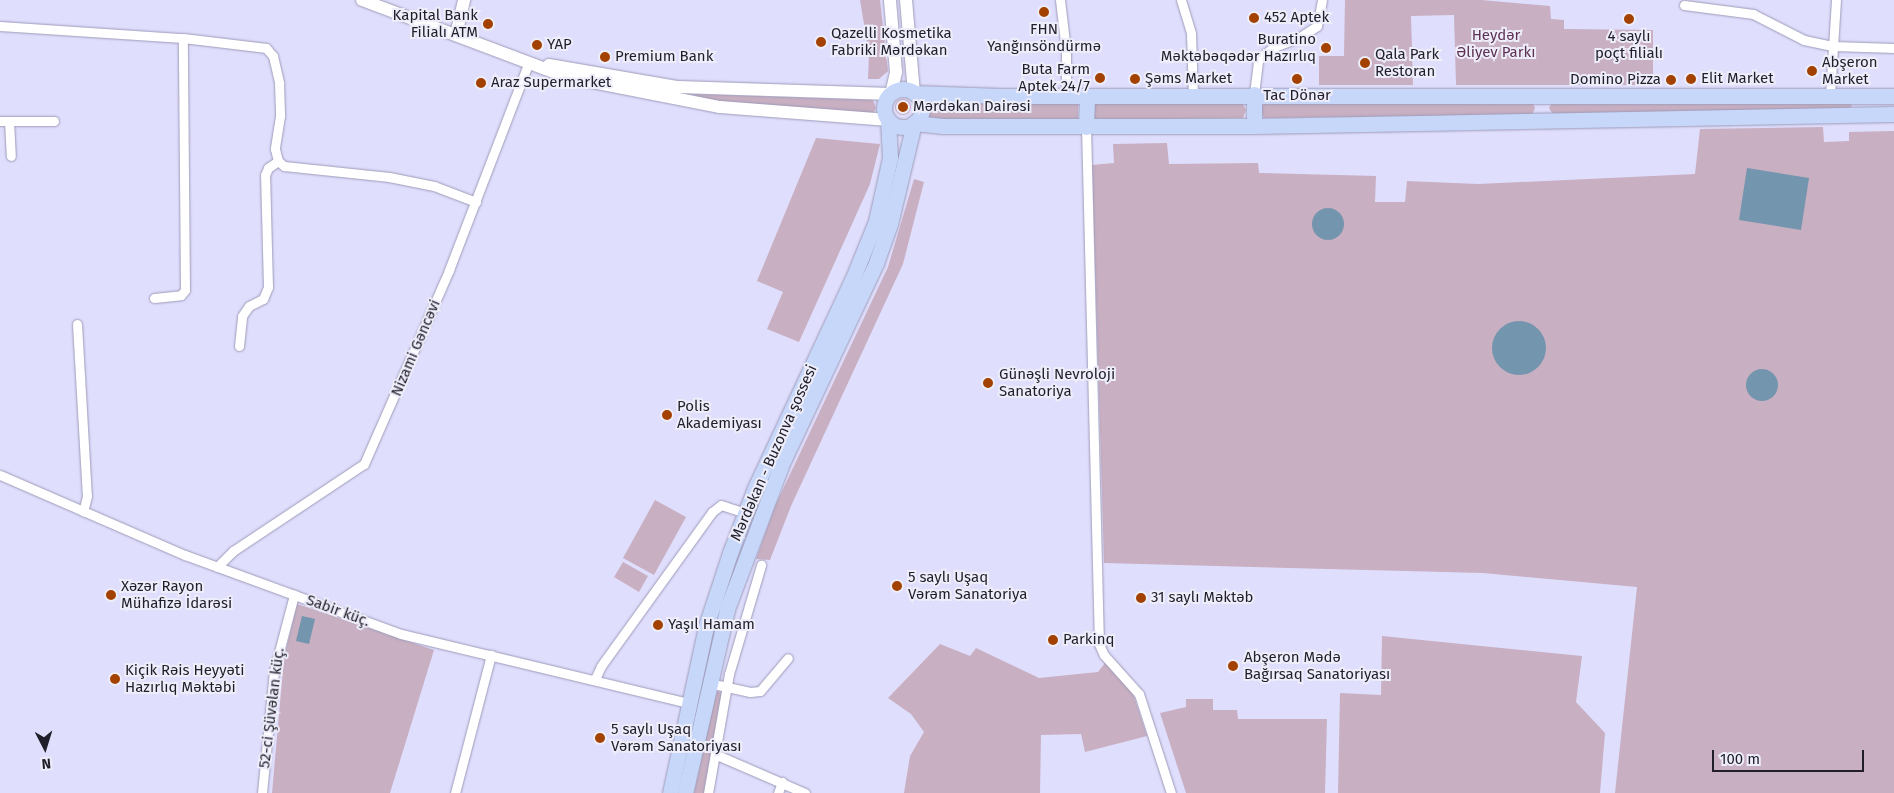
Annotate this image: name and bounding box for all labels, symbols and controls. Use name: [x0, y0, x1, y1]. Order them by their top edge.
place label: Kapital Bank Filialı ATM: [393, 6, 478, 41]
marker: FHN Yanğınsöndürmə: [1038, 6, 1050, 18]
place label: 452 Aptek: [1264, 9, 1329, 27]
marker: 452 Aptek: [1248, 12, 1260, 24]
marker: 4 saylı poçt filialı: [1623, 13, 1635, 25]
marker: Kapital Bank Filialı ATM: [482, 18, 494, 30]
place label: FHN Yanğınsöndürmə: [987, 20, 1101, 55]
place label: Qazelli Kosmetika Fabriki Mərdəkan: [831, 24, 952, 59]
park label: Heydər Əliyev Parkı: [1457, 26, 1535, 61]
place label: 4 saylı poçt filialı: [1595, 27, 1663, 62]
place label: Buratino Məktəbəqədər Hazırlıq: [1161, 30, 1316, 65]
place label: YAP: [547, 36, 572, 54]
marker: Qazelli Kosmetika Fabriki Mərdəkan: [815, 36, 827, 48]
marker: YAP: [531, 39, 543, 51]
marker: Buratino Məktəbəqədər Hazırlıq: [1320, 42, 1332, 54]
place label: Qala Park Restoran: [1375, 45, 1439, 80]
place label: Premium Bank: [615, 48, 713, 66]
marker: Premium Bank: [599, 51, 611, 63]
place label: Abşeron Market: [1822, 53, 1878, 88]
marker: Qala Park Restoran: [1359, 57, 1371, 69]
place label: Buta Farm Aptek 24/7: [1018, 60, 1090, 95]
marker: Abşeron Market: [1806, 65, 1818, 77]
place label: Şəms Market: [1145, 70, 1232, 88]
place label: Elit Market: [1701, 70, 1774, 88]
place label: Domino Pizza: [1570, 71, 1661, 89]
marker: Buta Farm Aptek 24/7: [1094, 72, 1106, 84]
marker: Şəms Market: [1129, 73, 1141, 85]
marker: Tac Dönər: [1291, 73, 1303, 85]
marker: Elit Market: [1685, 73, 1697, 85]
place label: Araz Supermarket: [491, 74, 611, 92]
marker: Domino Pizza: [1665, 74, 1677, 86]
marker: Araz Supermarket: [475, 77, 487, 89]
place label: Tac Dönər: [1263, 87, 1331, 105]
place label: Mərdəkan Dairəsi: [913, 98, 1031, 116]
marker: Mərdəkan Dairəsi: [897, 101, 909, 113]
street label: Nizami Gəncəvi: [388, 297, 444, 399]
street label: Mərdəkan - Buzonva şossesi: [727, 362, 821, 544]
place label: Günəşli Nevroloji Sanatoriya: [999, 365, 1115, 400]
marker: Günəşli Nevroloji Sanatoriya: [981, 376, 995, 390]
place label: Polis Akademiyası: [677, 397, 762, 432]
marker: Polis Akademiyası: [661, 409, 673, 421]
place label: 5 saylı Uşaq Vərəm Sanatoriya: [908, 568, 1027, 603]
place label: Xəzər Rayon Mühafizə İdarəsi: [121, 577, 232, 612]
marker: 5 saylı Uşaq Vərəm Sanatoriya: [890, 579, 904, 593]
marker: Xəzər Rayon Mühafizə İdarəsi: [105, 589, 117, 601]
place label: 31 saylı Məktəb: [1151, 589, 1253, 607]
street label: Sabir küç.: [304, 591, 372, 631]
marker: 31 saylı Məktəb: [1135, 592, 1147, 604]
place label: Yaşıl Hamam: [668, 616, 755, 634]
marker: Yaşıl Hamam: [652, 619, 664, 631]
place label: Parkinq: [1063, 631, 1115, 649]
marker: Parkinq: [1047, 634, 1059, 646]
street label: 52-ci Şüvəlan küç.: [256, 647, 288, 769]
place label: Abşeron Mədə Bağırsaq Sanatoriyası: [1244, 648, 1390, 683]
marker: Abşeron Mədə Bağırsaq Sanatoriyası: [1226, 659, 1240, 673]
place label: Kiçik Rəis Heyyəti Hazırlıq Məktəbi: [125, 661, 244, 696]
marker: Kiçik Rəis Heyyəti Hazırlıq Məktəbi: [109, 673, 121, 685]
place label: 5 saylı Uşaq Vərəm Sanatoriyası: [611, 720, 741, 755]
north arrow: [20, 723, 70, 773]
marker: 5 saylı Uşaq Vərəm Sanatoriyası: [593, 731, 607, 745]
scale bar: [1714, 740, 1866, 772]
text: 100 m: [1720, 750, 1760, 768]
text: N: [41, 755, 52, 772]

